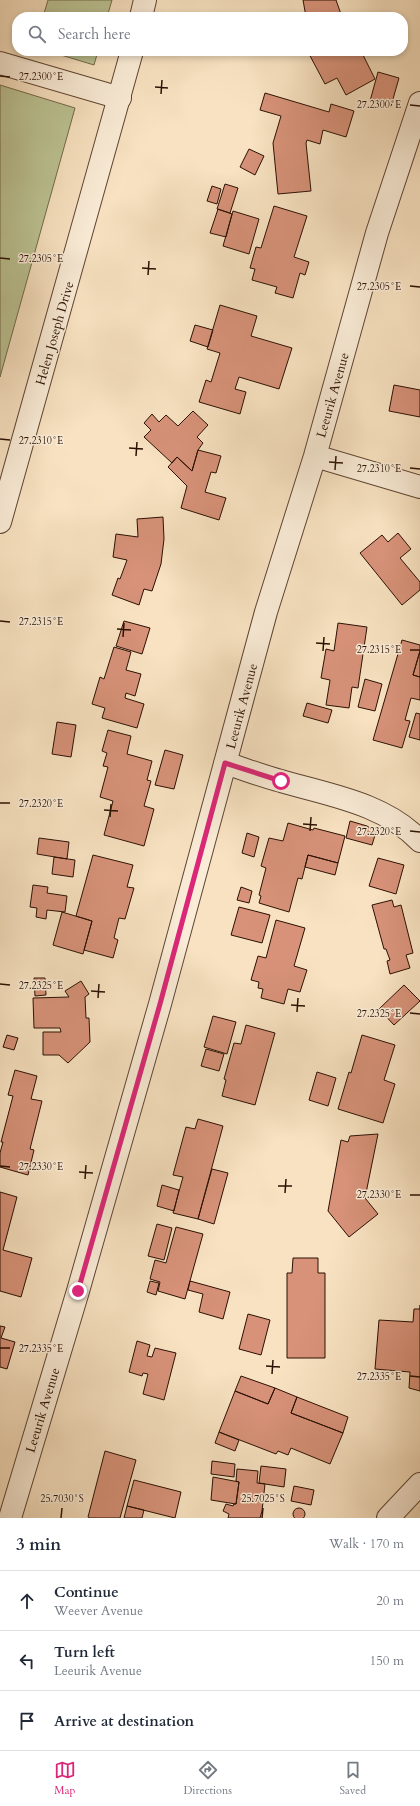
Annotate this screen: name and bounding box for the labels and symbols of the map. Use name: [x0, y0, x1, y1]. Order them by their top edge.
text: 27.2300°E: [19, 70, 63, 84]
text: 27.2300°E: [357, 98, 401, 112]
text: 27.2305°E: [19, 252, 63, 266]
street label: Helen Joseph Drive: [31, 279, 78, 387]
text: 27.2305°E: [357, 280, 401, 294]
street label: Leeurik Avenue: [312, 351, 354, 440]
text: 27.2310°E: [19, 434, 63, 448]
text: 27.2310°E: [357, 462, 401, 476]
text: 27.2315°E: [19, 615, 63, 629]
text: 27.2315°E: [357, 643, 401, 657]
street label: Leeurik Avenue: [222, 661, 262, 751]
route start: [272, 772, 290, 790]
text: 27.2320°E: [19, 797, 63, 811]
text: 27.2320°E: [357, 825, 401, 839]
text: 27.2325°E: [19, 979, 63, 993]
text: 27.2325°E: [357, 1007, 401, 1021]
text: 27.2330°E: [19, 1160, 63, 1174]
text: 27.2330°E: [357, 1188, 401, 1202]
route end: [69, 1282, 87, 1300]
text: 27.2335°E: [19, 1342, 63, 1356]
street label: Leeurik Avenue: [22, 1366, 64, 1455]
text: 27.2335°E: [357, 1370, 401, 1384]
text: 25.7030°S: [40, 1492, 84, 1506]
text: 25.7025°S: [241, 1492, 285, 1506]

